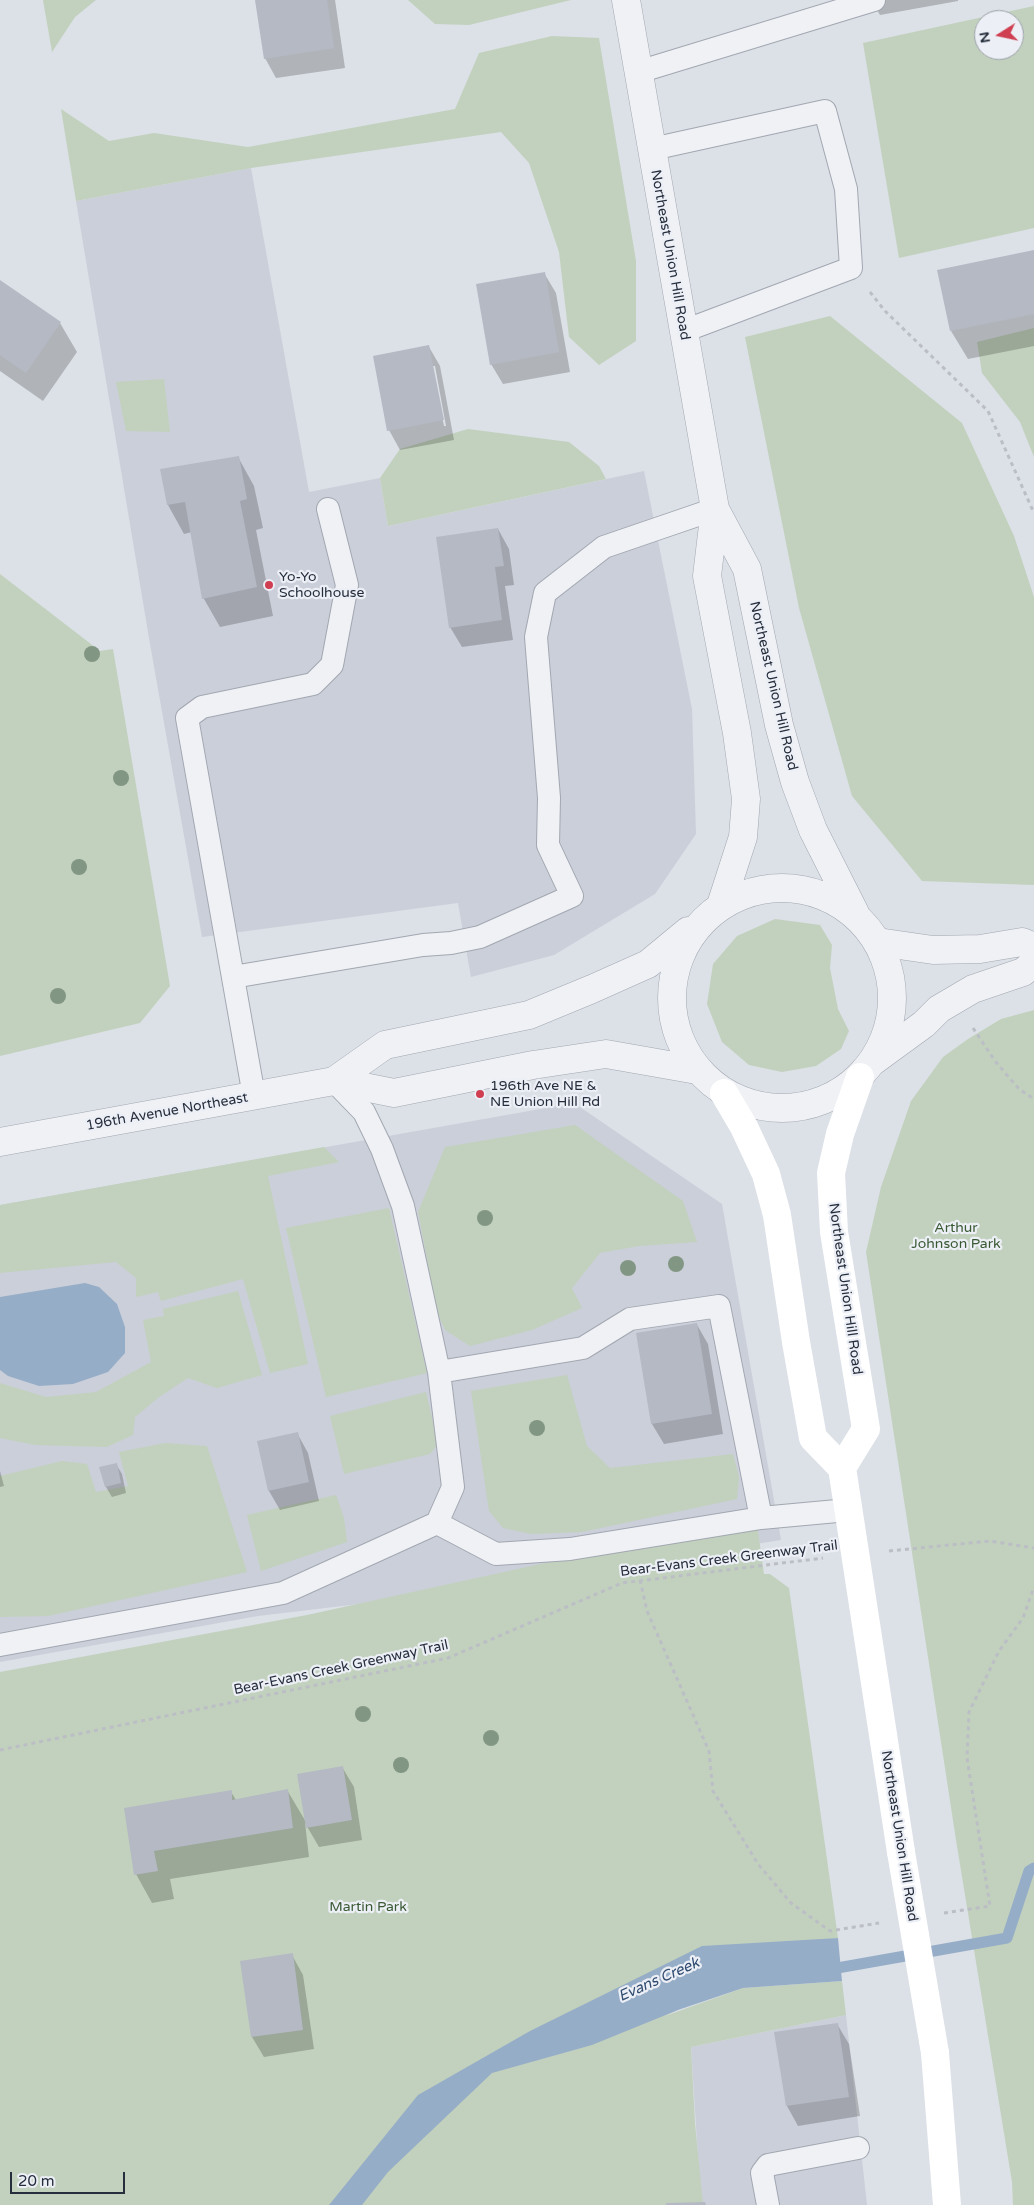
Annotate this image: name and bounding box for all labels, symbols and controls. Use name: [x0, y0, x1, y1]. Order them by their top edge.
north arrow: [974, 10, 1024, 60]
text: N: [975, 31, 994, 45]
street label: Northeast Union Hill Road: [647, 168, 693, 342]
place label: Yo-Yo Schoolhouse: [279, 569, 364, 602]
marker: Yo-Yo Schoolhouse: [263, 579, 275, 591]
street label: Northeast Union Hill Road: [745, 600, 801, 772]
place label: 196th Ave NE & NE Union Hill Rd: [490, 1078, 600, 1110]
marker: 196th Ave NE & NE Union Hill Rd: [474, 1088, 486, 1100]
street label: 196th Avenue Northeast: [85, 1089, 249, 1135]
street label: Northeast Union Hill Road: [825, 1202, 865, 1376]
park label: Arthur Johnson Park: [911, 1220, 1001, 1252]
street label: Bear-Evans Creek Greenway Trail: [619, 1537, 839, 1581]
street label: Bear-Evans Creek Greenway Trail: [232, 1637, 450, 1699]
street label: Northeast Union Hill Road: [877, 1749, 921, 1923]
park label: Martin Park: [329, 1899, 407, 1915]
water label: Evans Creek: [616, 1954, 702, 2006]
scale bar: [12, 2162, 128, 2194]
text: 20 m: [18, 2172, 55, 2190]

